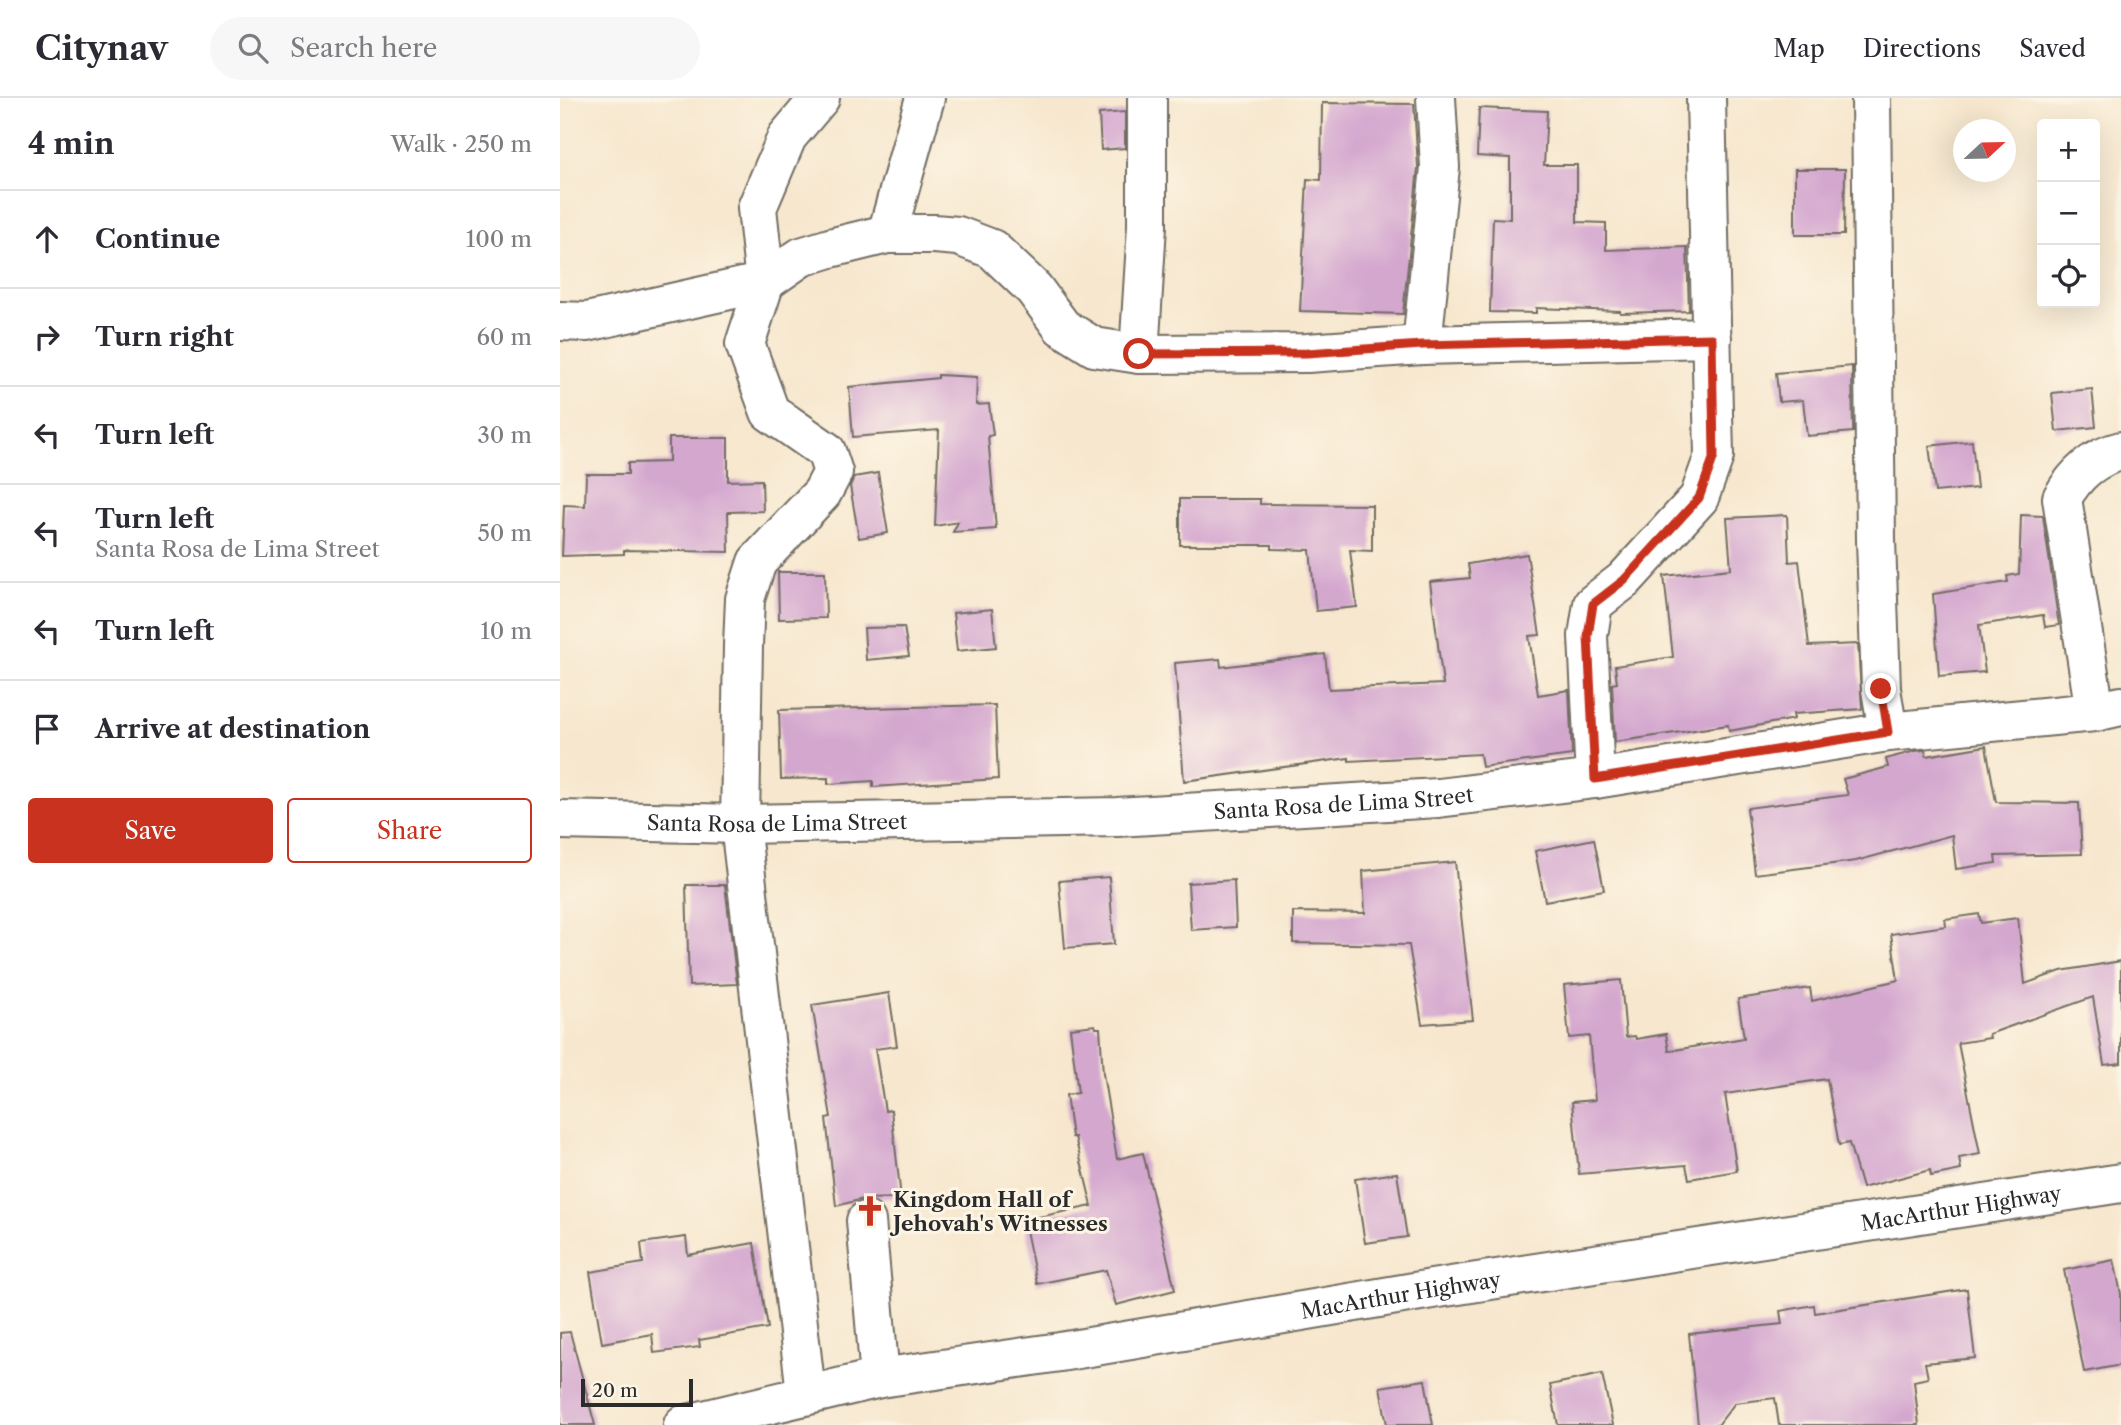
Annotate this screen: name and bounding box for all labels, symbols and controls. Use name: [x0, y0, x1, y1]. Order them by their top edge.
search box: [210, 17, 700, 80]
text: Citynav: [35, 28, 168, 69]
icon: search: [234, 29, 272, 67]
text: Search here: [290, 32, 437, 64]
text: Map: [1773, 34, 1825, 63]
text: Directions: [1863, 34, 1981, 63]
text: Saved: [2019, 34, 2086, 63]
north arrow: [1953, 119, 2016, 182]
map controls: [2037, 119, 2100, 308]
button: +: [2037, 119, 2100, 182]
text: 4 min: [28, 125, 114, 162]
text: Walk · 250 m: [391, 130, 532, 158]
button: −: [2037, 182, 2100, 245]
icon: ahead: [28, 220, 66, 258]
text: Continue: [95, 223, 220, 255]
text: 100 m: [466, 225, 532, 253]
button: locate: [2037, 245, 2100, 308]
icon: right: [28, 318, 66, 356]
text: Turn right: [95, 321, 234, 353]
text: 60 m: [476, 323, 532, 351]
route start: [1123, 338, 1154, 369]
icon: left: [28, 416, 66, 454]
text: Turn left: [95, 419, 214, 451]
text: 30 m: [477, 421, 532, 449]
text: Turn left: [95, 503, 214, 535]
icon: left: [28, 514, 66, 552]
text: 50 m: [477, 519, 532, 547]
text: Santa Rosa de Lima Street: [95, 535, 380, 563]
icon: left: [28, 612, 66, 650]
text: Turn left: [95, 615, 214, 647]
text: 10 m: [480, 617, 532, 645]
route end: [1865, 673, 1896, 704]
icon: arrive: [28, 710, 66, 748]
text: Arrive at destination: [95, 713, 370, 745]
street label: Santa Rosa de Lima Street: [1213, 781, 1475, 824]
button: Save: [28, 798, 273, 863]
button: Share: [287, 798, 532, 863]
street label: Santa Rosa de Lima Street: [647, 808, 908, 837]
street label: MacArthur Highway: [1859, 1180, 2063, 1235]
place label: Kingdom Hall of Jehovah's Witnesses: [889, 1187, 1108, 1236]
church icon: Kingdom Hall of Jehovah's Witnesses: [853, 1194, 887, 1228]
street label: MacArthur Highway: [1299, 1266, 1503, 1324]
scale bar: [581, 1376, 693, 1408]
text: 20 m: [592, 1379, 638, 1402]

